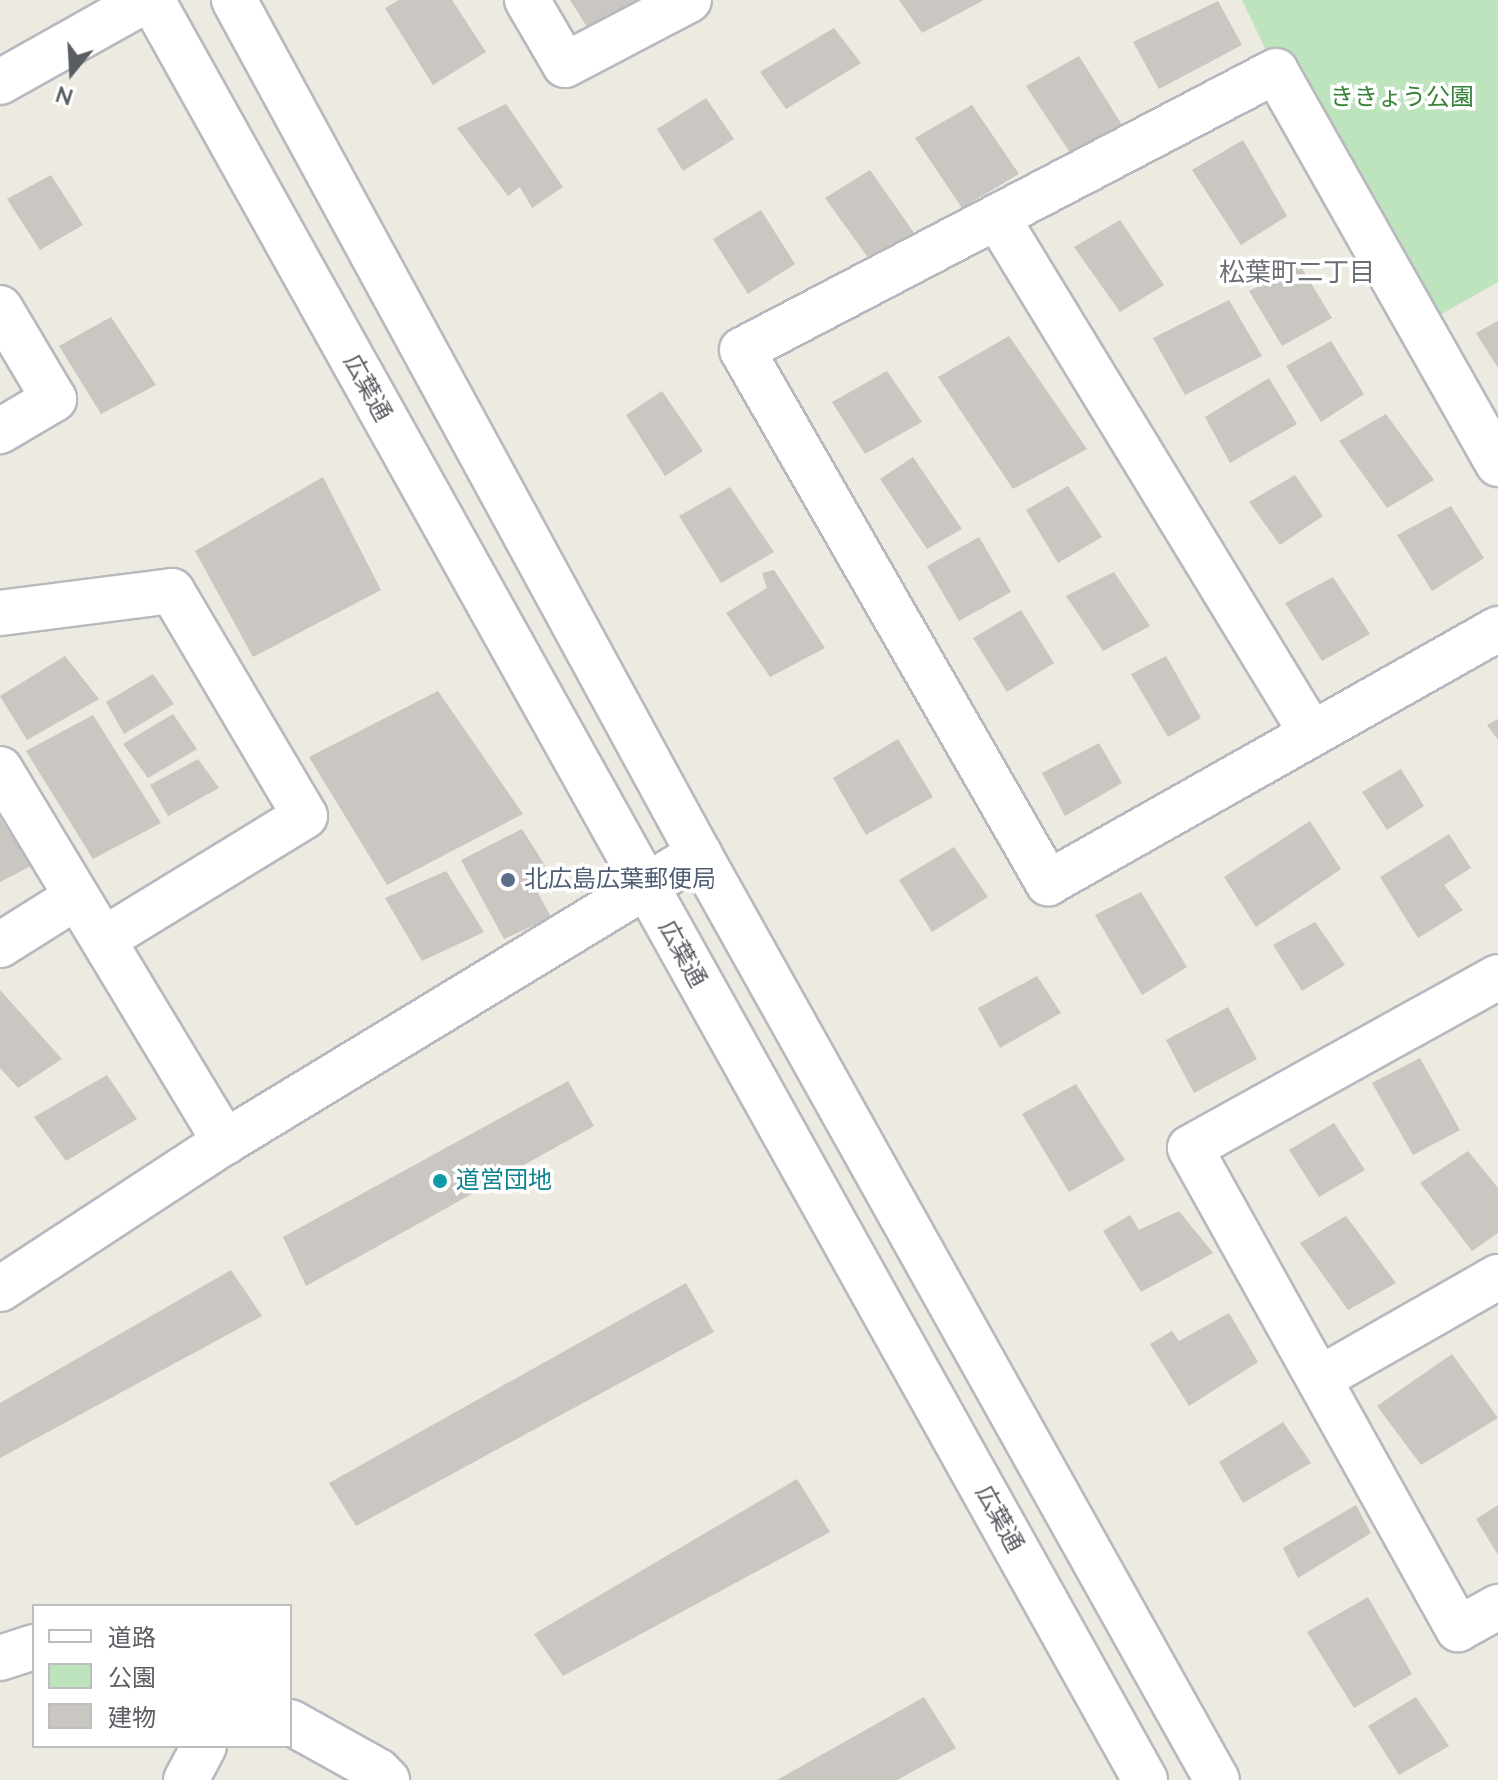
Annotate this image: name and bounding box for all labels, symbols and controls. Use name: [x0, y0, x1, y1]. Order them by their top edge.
north arrow: [32, 32, 112, 112]
text: N: [52, 78, 77, 112]
park label: ききょう公園: [1330, 84, 1474, 112]
district label: 松葉町二丁目: [1219, 257, 1375, 289]
street label: 広葉通: [337, 350, 397, 426]
place label: 北広島広葉郵便局: [524, 866, 716, 894]
marker: 北広島広葉郵便局: [499, 871, 517, 889]
street label: 広葉通: [652, 916, 712, 992]
place label: 道営団地: [456, 1167, 552, 1195]
marker: 道営団地: [431, 1172, 449, 1190]
street label: 広葉通: [969, 1481, 1029, 1557]
legend: [32, 1604, 292, 1748]
text: 道路: [108, 1622, 156, 1654]
text: 公園: [108, 1662, 156, 1694]
text: 建物: [108, 1702, 156, 1734]

